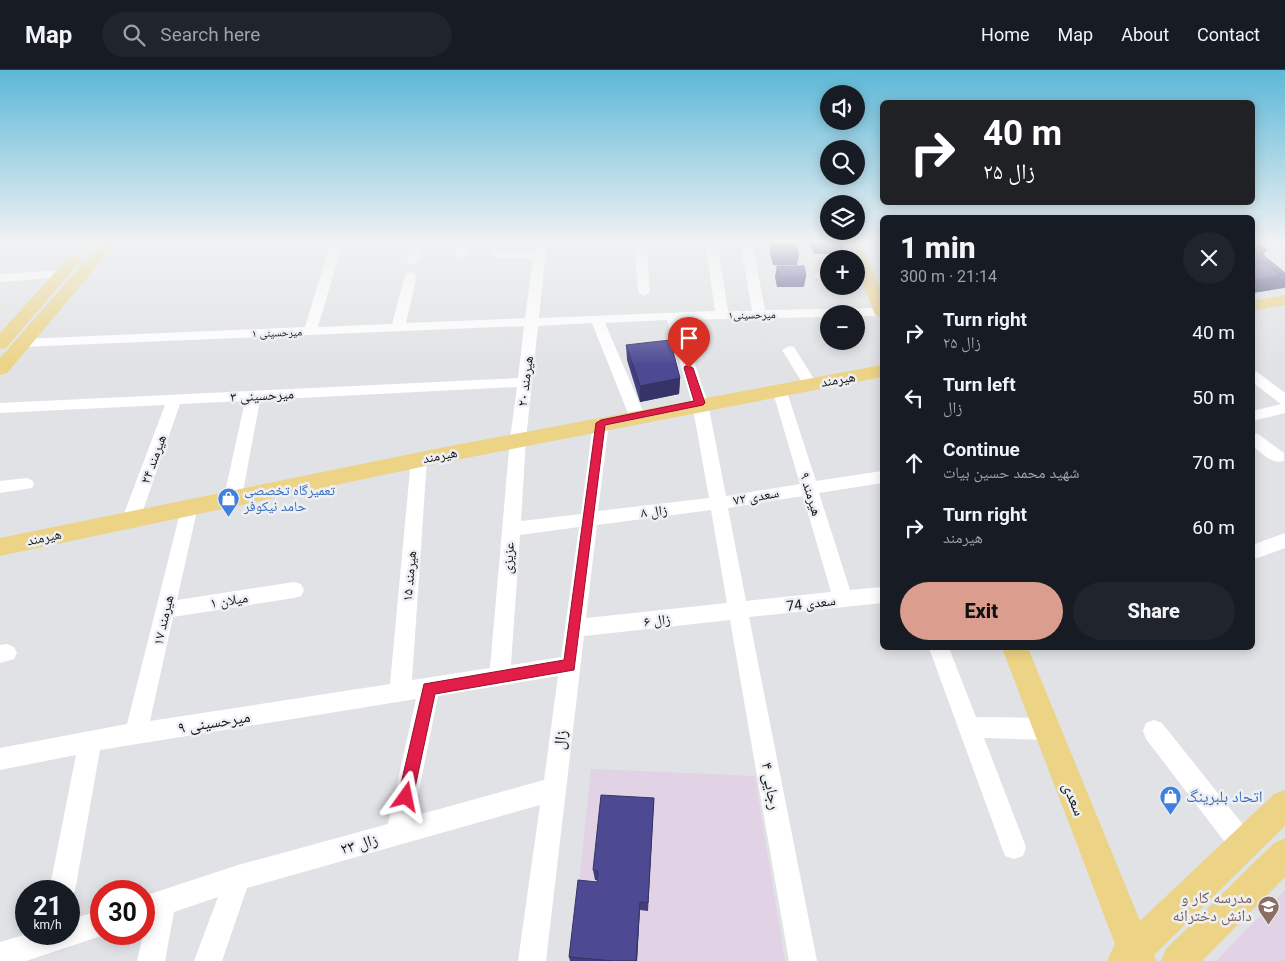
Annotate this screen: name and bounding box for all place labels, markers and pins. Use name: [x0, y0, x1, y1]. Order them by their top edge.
pin: [668, 317, 710, 368]
place label: تعمیرگاه تخصصی حامد نیکوفر: [243, 482, 335, 515]
shop icon: تعمیرگاه تخصصی حامد نیکوفر: [216, 486, 240, 517]
shop icon: اتحاد بلبرینگ: [1158, 784, 1182, 815]
place label: اتحاد بلبرینگ: [1186, 787, 1263, 806]
place label: مدرسه کار و دانش دخترانه: [1172, 888, 1252, 926]
school or university icon: مدرسه کار و دانش دخترانه: [1256, 894, 1280, 925]

